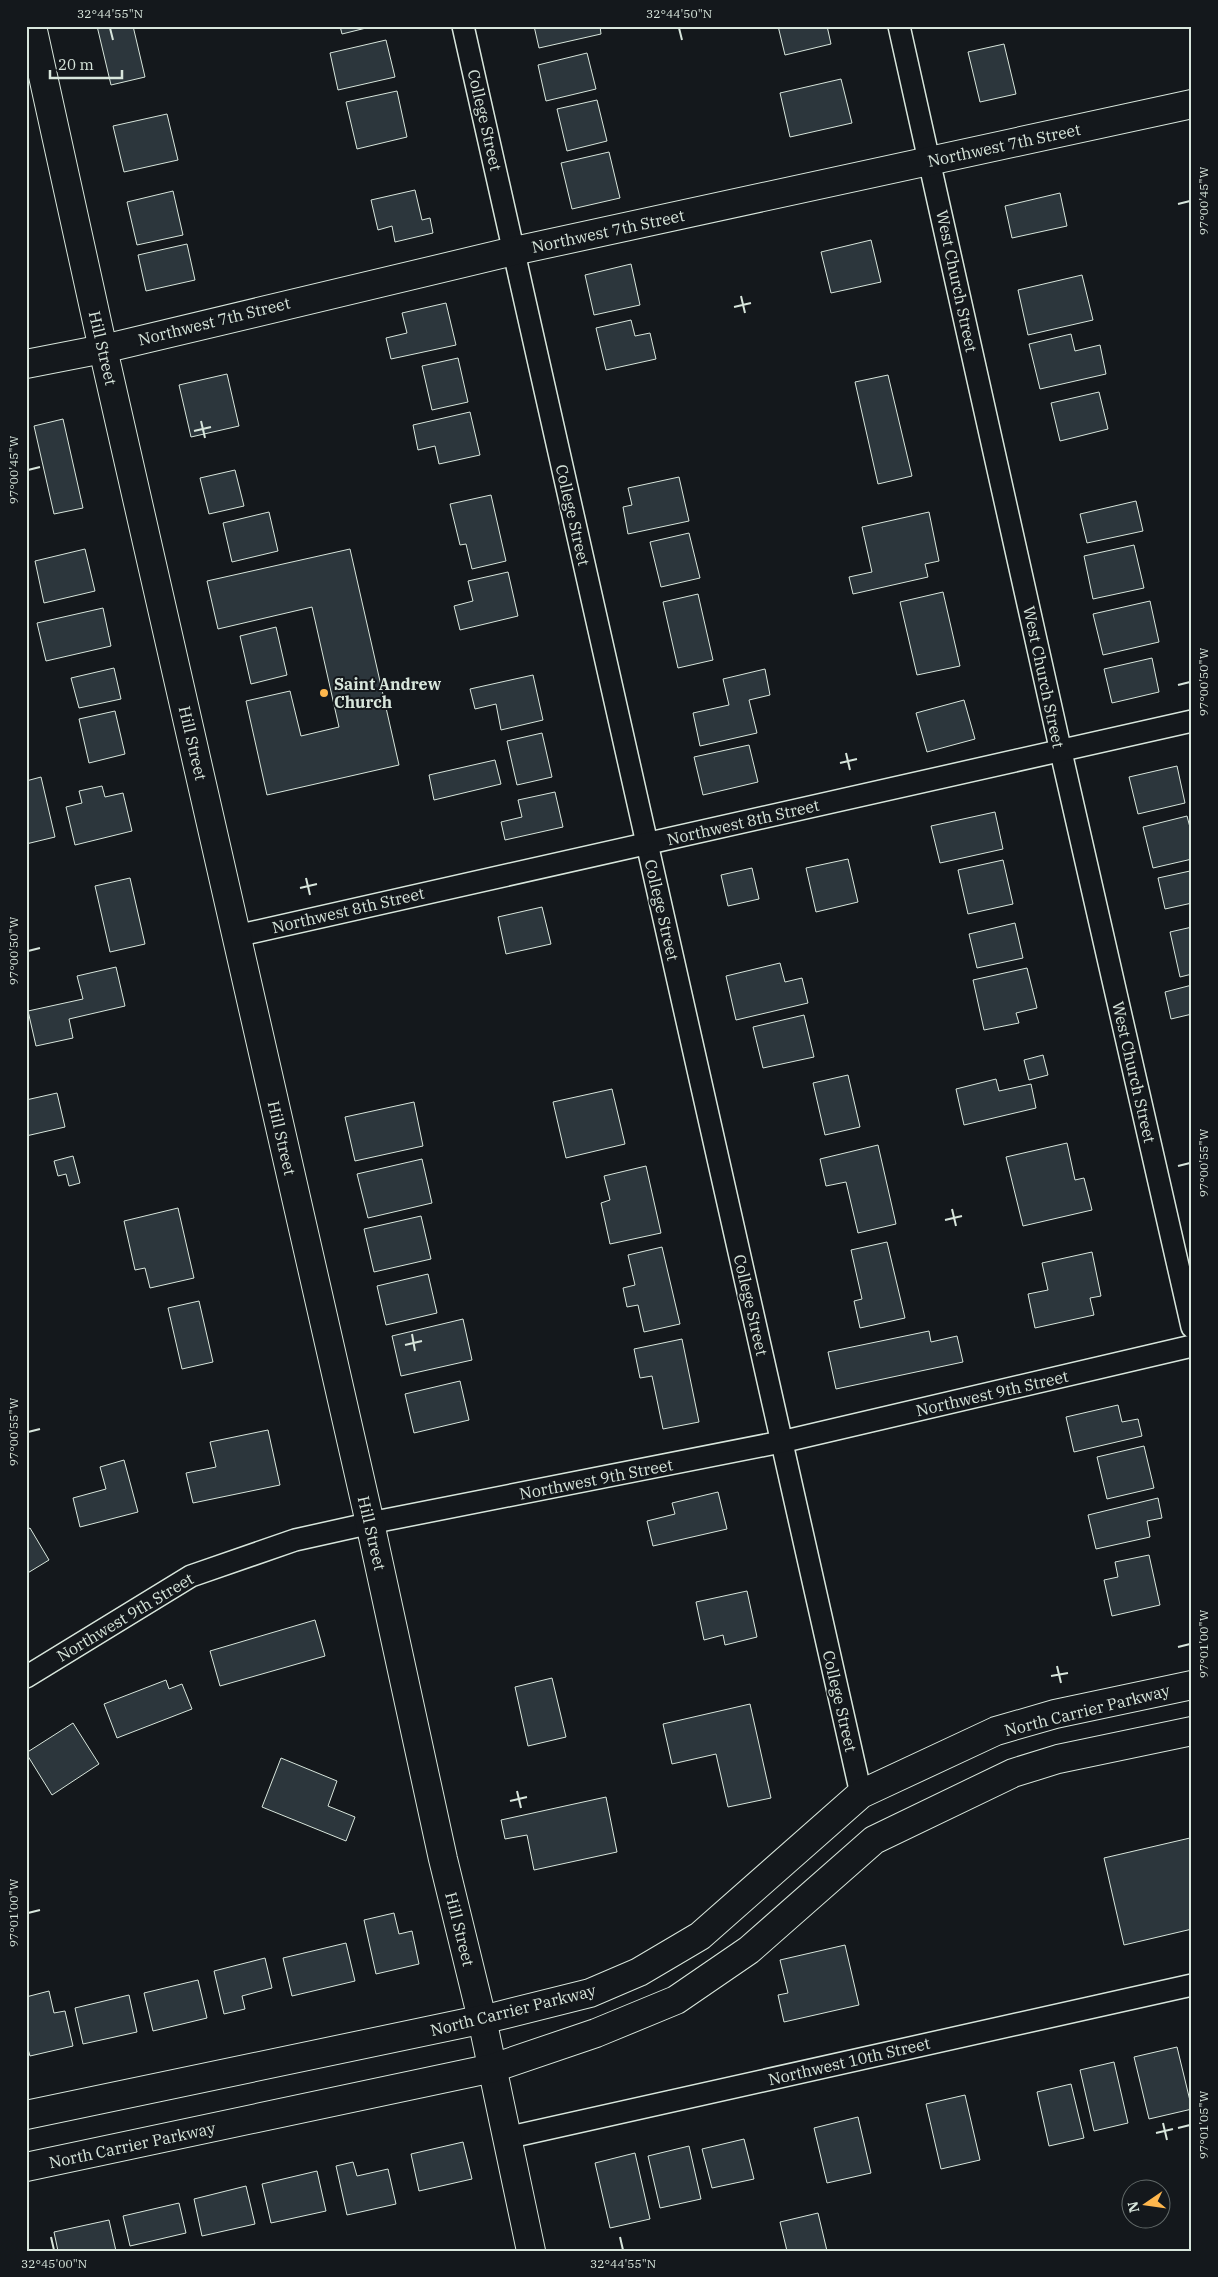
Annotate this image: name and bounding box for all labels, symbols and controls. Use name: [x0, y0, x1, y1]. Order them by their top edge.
text: 32°44'55"N: [77, 6, 143, 21]
text: 32°44'50"N: [646, 6, 712, 21]
scale bar: [50, 48, 122, 80]
text: 20 m: [58, 55, 94, 74]
street label: College Street: [464, 67, 506, 173]
street label: Northwest 7th Street: [926, 119, 1083, 171]
text: 97°00'45"W: [1196, 166, 1211, 235]
street label: Northwest 7th Street: [530, 205, 687, 257]
street label: West Church Street: [932, 208, 982, 354]
street label: Northwest 7th Street: [136, 292, 292, 350]
street label: Hill Street: [85, 309, 121, 388]
text: 97°00'45"W: [6, 435, 21, 504]
street label: College Street: [552, 462, 594, 568]
street label: West Church Street: [1019, 604, 1069, 750]
text: 97°00'50"W: [1196, 647, 1211, 716]
place label: Saint Andrew Church: [334, 674, 441, 712]
marker: Saint Andrew Church: [318, 687, 330, 699]
street label: Hill Street: [175, 704, 211, 783]
street label: Northwest 8th Street: [665, 795, 822, 849]
street label: College Street: [641, 857, 683, 963]
street label: Northwest 8th Street: [270, 883, 427, 937]
text: 97°00'50"W: [6, 916, 21, 985]
street label: West Church Street: [1108, 999, 1160, 1145]
street label: Hill Street: [264, 1099, 300, 1178]
text: 97°00'55"W: [1196, 1128, 1211, 1197]
street label: College Street: [730, 1252, 772, 1358]
street label: Northwest 9th Street: [914, 1366, 1071, 1420]
text: 97°00'55"W: [6, 1397, 21, 1466]
street label: Northwest 9th Street: [518, 1454, 675, 1504]
street label: Hill Street: [354, 1494, 390, 1573]
street label: Northwest 9th Street: [53, 1568, 197, 1666]
text: 97°01'00"W: [1196, 1609, 1211, 1678]
street label: College Street: [819, 1648, 861, 1754]
street label: North Carrier Parkway: [1002, 1680, 1172, 1740]
text: 97°01'00"W: [6, 1878, 21, 1947]
street label: Hill Street: [441, 1890, 479, 1969]
street label: North Carrier Parkway: [428, 1980, 598, 2040]
street label: Northwest 10th Street: [766, 2033, 932, 2089]
text: 97°01'05"W: [1196, 2090, 1211, 2159]
street label: North Carrier Parkway: [47, 2117, 218, 2172]
north arrow: [1120, 2180, 1170, 2230]
text: N: [1123, 2200, 1143, 2214]
text: 32°45'00"N: [21, 2256, 87, 2271]
text: 32°44'55"N: [590, 2256, 656, 2271]

